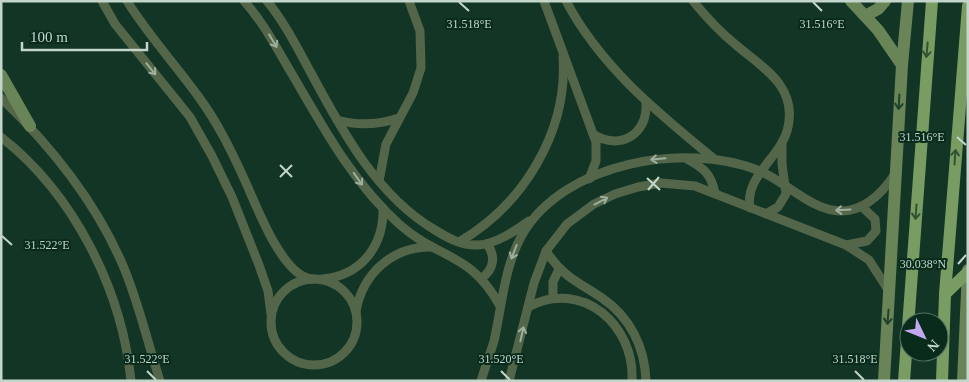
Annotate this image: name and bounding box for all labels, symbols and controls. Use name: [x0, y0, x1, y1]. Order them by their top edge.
text: 31.518°E: [446, 17, 492, 31]
text: 31.516°E: [799, 17, 845, 31]
scale bar: [22, 20, 148, 52]
text: 100 m: [30, 29, 68, 45]
one-way arrow: [268, 33, 278, 47]
one-way arrow: [922, 41, 932, 57]
one-way arrow: [146, 62, 157, 75]
one-way arrow: [895, 94, 904, 110]
text: 31.516°E: [899, 130, 945, 144]
one-way arrow: [950, 150, 960, 166]
one-way arrow: [650, 154, 666, 164]
one-way arrow: [353, 172, 363, 186]
one-way arrow: [594, 196, 609, 206]
one-way arrow: [911, 204, 920, 220]
one-way arrow: [836, 205, 852, 214]
text: 31.522°E: [24, 238, 70, 252]
one-way arrow: [509, 244, 518, 259]
text: 30.038°N: [900, 257, 947, 271]
one-way arrow: [883, 309, 893, 325]
north arrow: [899, 312, 949, 362]
one-way arrow: [518, 326, 527, 342]
text: N: [924, 337, 942, 354]
text: 31.522°E: [124, 352, 170, 366]
text: 31.520°E: [478, 352, 524, 366]
text: 31.518°E: [832, 352, 878, 366]

